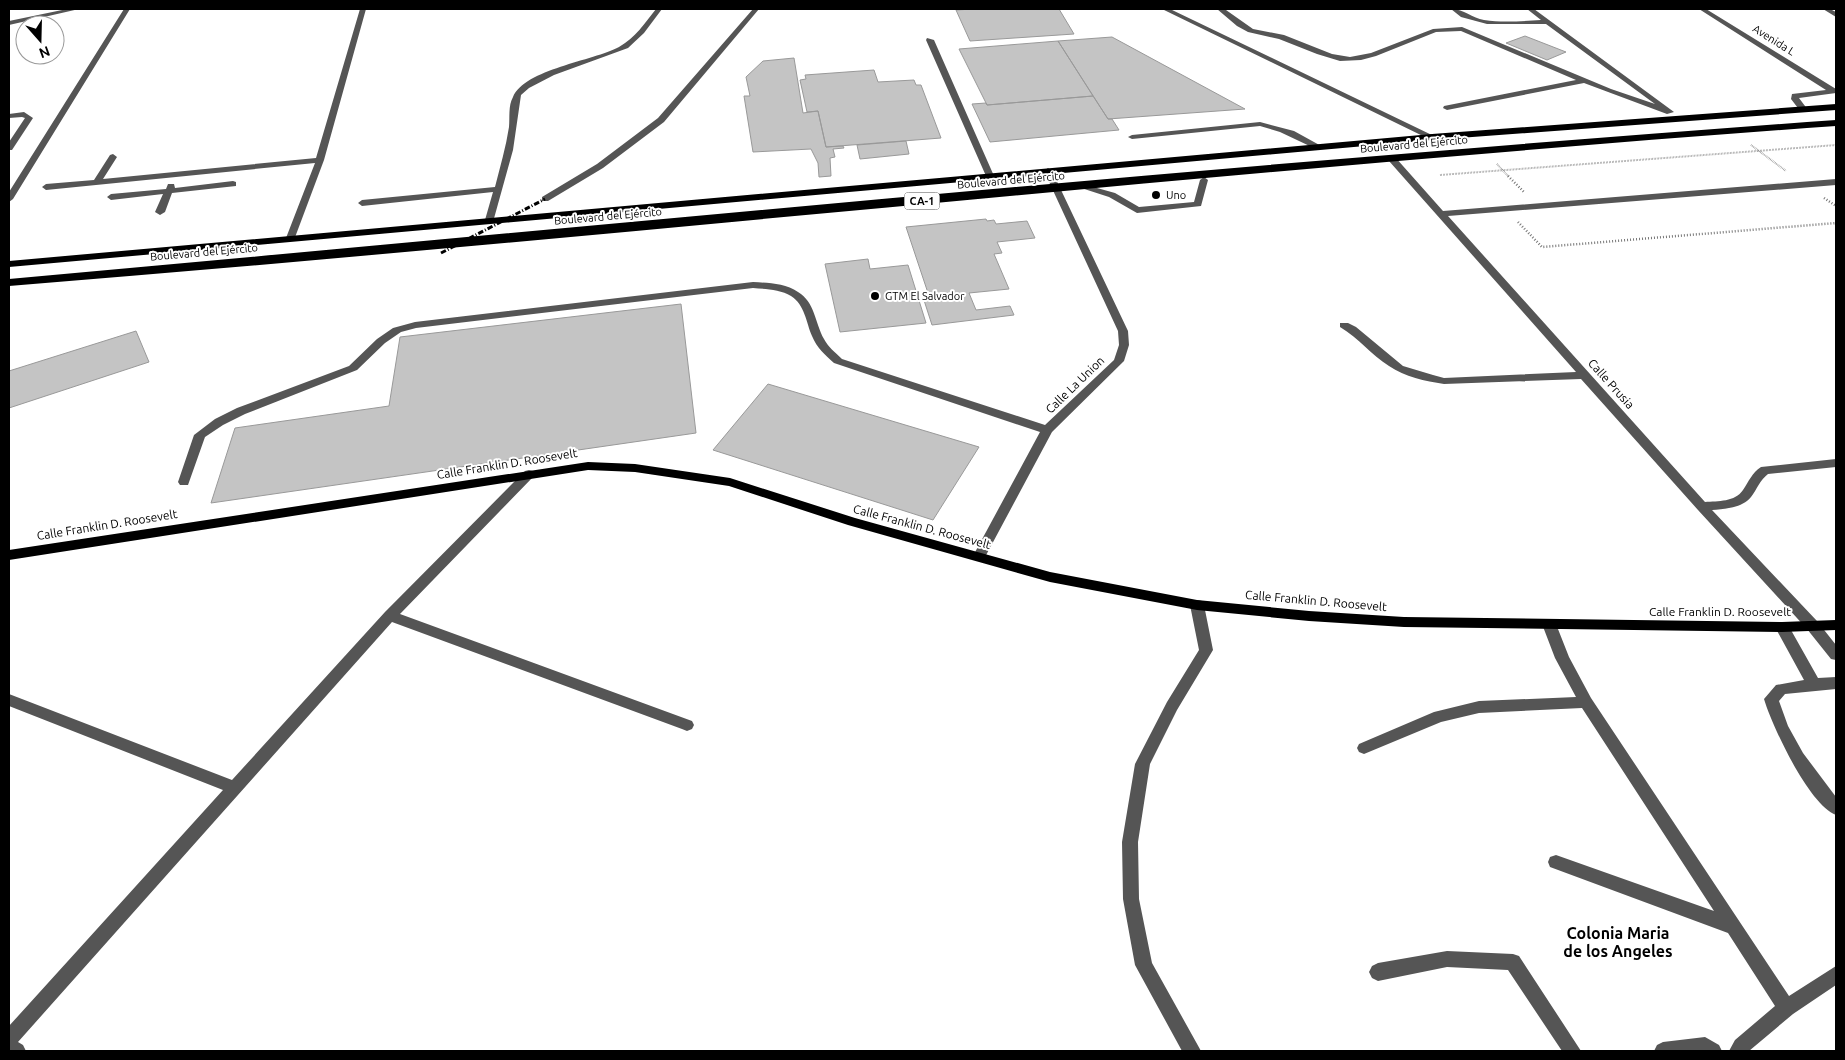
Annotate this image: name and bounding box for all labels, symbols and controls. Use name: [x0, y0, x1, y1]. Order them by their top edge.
north arrow: [15, 15, 65, 65]
street label: Avenida L: [1751, 22, 1798, 58]
text: N: [37, 43, 52, 62]
street label: Boulevard del Ejército: [1360, 133, 1468, 155]
street label: Boulevard del Ejército: [957, 169, 1065, 191]
marker: Uno: [1150, 189, 1162, 201]
place label: Uno: [1166, 189, 1186, 201]
road number: CA-1: [904, 192, 940, 210]
street label: Boulevard del Ejército: [554, 205, 662, 227]
street label: Boulevard del Ejército: [150, 241, 258, 263]
marker: GTM El Salvador: [869, 290, 881, 302]
place label: GTM El Salvador: [885, 290, 965, 302]
street label: Calle La Union: [1043, 354, 1107, 416]
street label: Calle Prusia: [1586, 356, 1637, 411]
street label: Calle Franklin D. Roosevelt: [436, 446, 578, 481]
street label: Calle Franklin D. Roosevelt: [852, 502, 993, 551]
street label: Calle Franklin D. Roosevelt: [36, 507, 178, 542]
street label: Calle Franklin D. Roosevelt: [1245, 588, 1388, 613]
street label: Calle Franklin D. Roosevelt: [1649, 605, 1791, 618]
district label: Colonia Maria de los Angeles: [1563, 924, 1673, 960]

